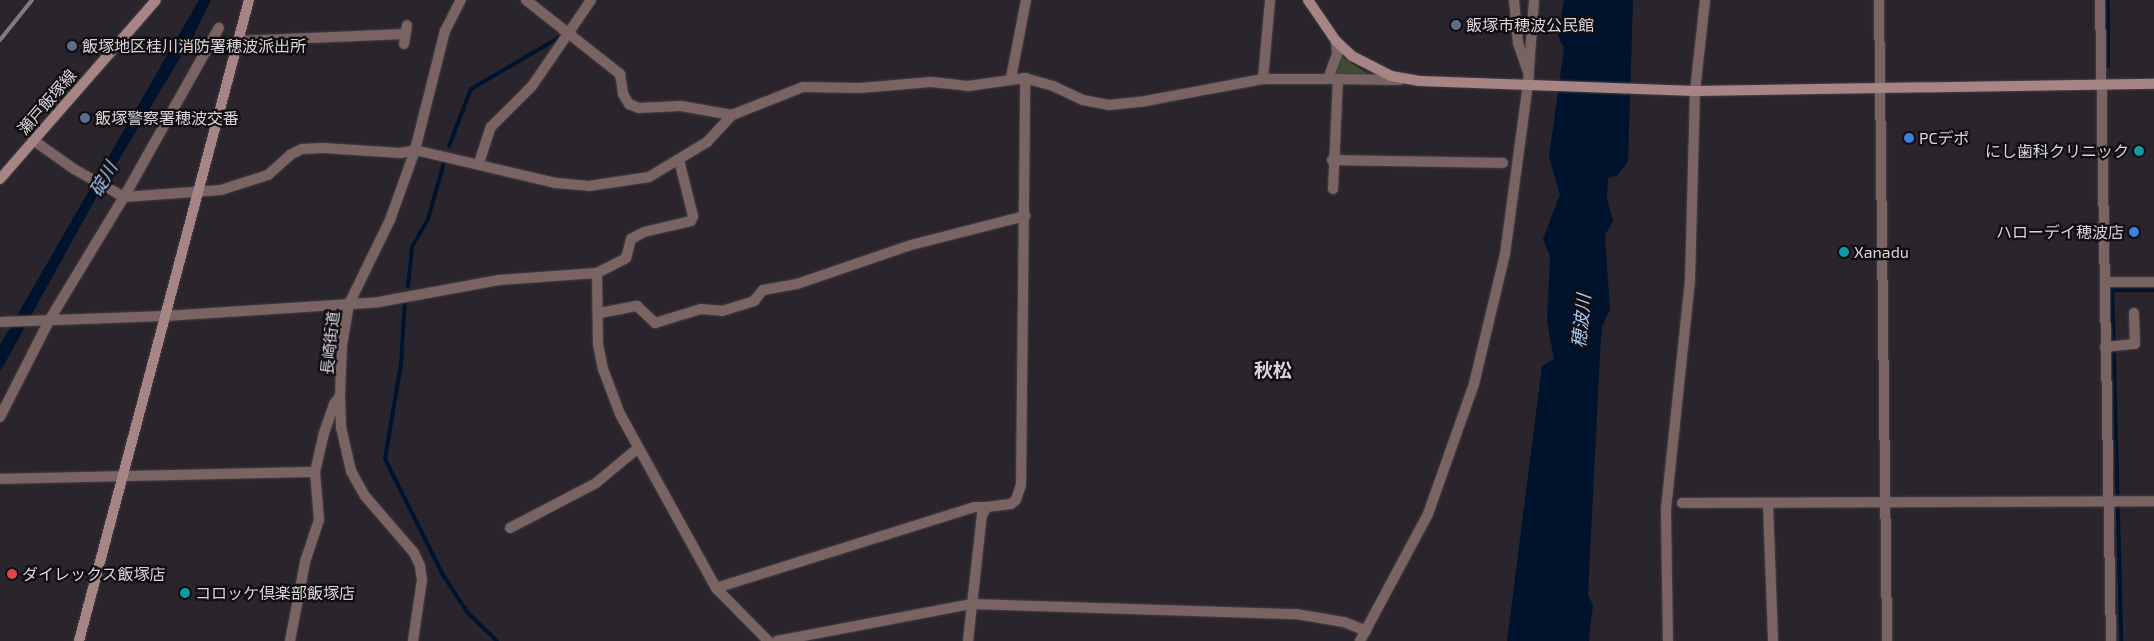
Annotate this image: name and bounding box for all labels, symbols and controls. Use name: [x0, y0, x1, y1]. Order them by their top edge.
place label: 飯塚市穂波公民館: [1466, 15, 1594, 35]
marker: 飯塚市穂波公民館: [1450, 19, 1462, 31]
place label: 飯塚地区桂川消防署穂波派出所: [82, 36, 306, 56]
marker: 飯塚地区桂川消防署穂波派出所: [66, 40, 78, 52]
street label: 瀬戸飯塚線: [14, 66, 80, 138]
place label: 飯塚警察署穂波交番: [95, 108, 239, 128]
marker: 飯塚警察署穂波交番: [79, 112, 91, 124]
place label: PCデポ: [1919, 128, 1970, 148]
marker: PCデポ: [1903, 132, 1915, 144]
place label: にし歯科クリニック: [1985, 141, 2129, 161]
marker: にし歯科クリニック: [2133, 145, 2145, 157]
water label: 碇川: [85, 158, 121, 200]
place label: ハローデイ穂波店: [1996, 222, 2124, 242]
marker: ハローデイ穂波店: [2128, 226, 2140, 238]
place label: Xanadu: [1854, 242, 1909, 262]
marker: Xanadu: [1838, 246, 1850, 258]
water label: 穂波川: [1567, 293, 1595, 349]
street label: 長崎街道: [317, 310, 343, 376]
district label: 秋松: [1254, 359, 1292, 381]
place label: ダイレックス飯塚店: [22, 564, 166, 584]
marker: ダイレックス飯塚店: [6, 568, 18, 580]
place label: コロッケ倶楽部飯塚店: [195, 583, 355, 603]
marker: コロッケ倶楽部飯塚店: [179, 587, 191, 599]

